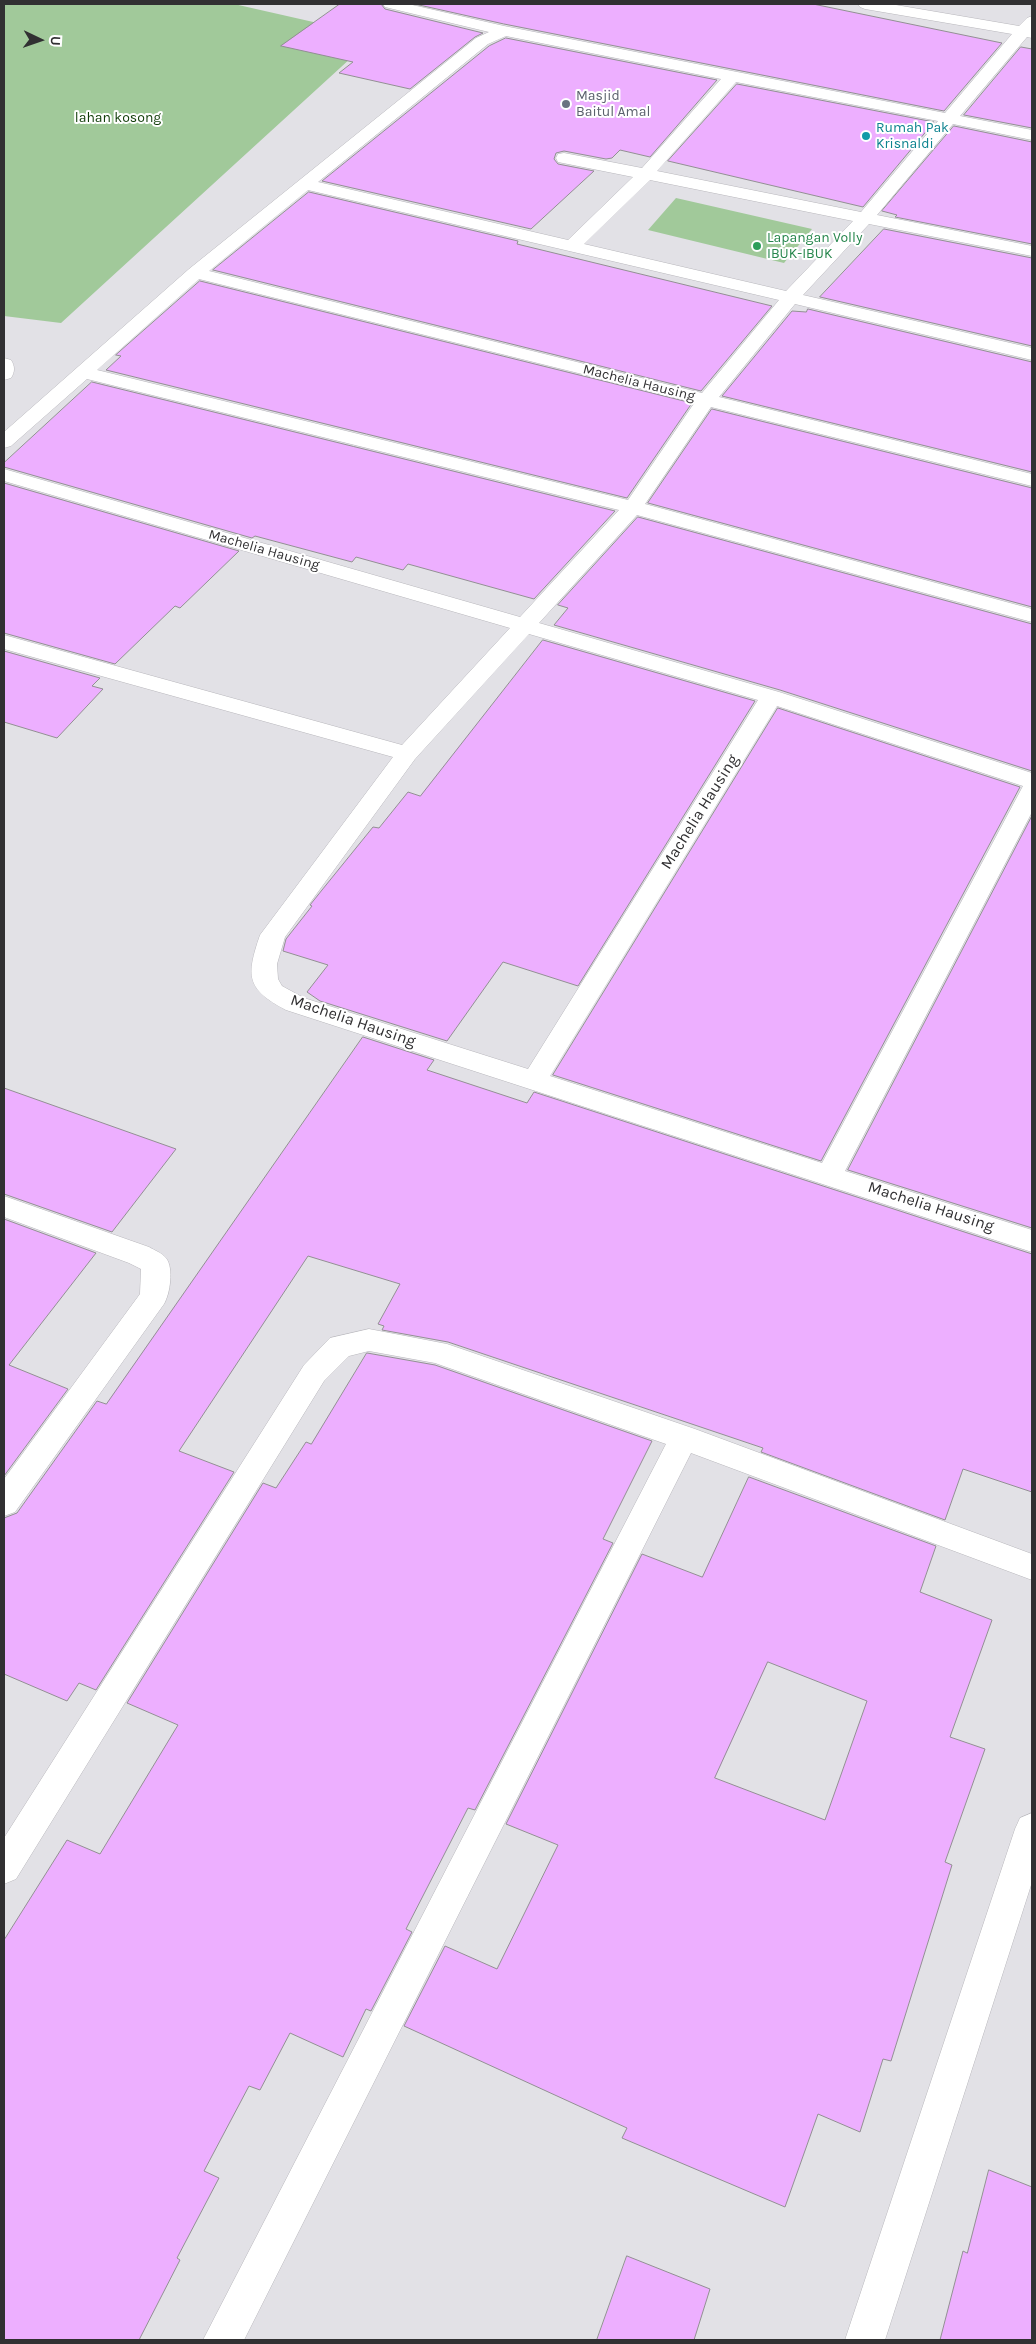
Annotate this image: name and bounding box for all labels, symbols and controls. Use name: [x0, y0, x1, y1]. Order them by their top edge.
north arrow: [15, 15, 65, 65]
text: U: [47, 36, 64, 46]
place label: Masjid Baitul Amal: [576, 88, 650, 120]
marker: Masjid Baitul Amal: [560, 98, 572, 110]
park label: lahan kosong: [75, 110, 161, 126]
place label: Rumah Pak Krisnaldi: [876, 120, 949, 152]
marker: Rumah Pak Krisnaldi: [860, 130, 872, 142]
place label: Lapangan Volly IBUK-IBUK: [767, 230, 862, 262]
marker: Lapangan Volly IBUK-IBUK: [751, 240, 763, 252]
street label: Machelia Hausing: [581, 361, 697, 405]
street label: Machelia Hausing: [206, 526, 322, 574]
street label: Machelia Hausing: [657, 751, 743, 873]
street label: Machelia Hausing: [288, 991, 418, 1051]
street label: Machelia Hausing: [866, 1178, 996, 1236]

